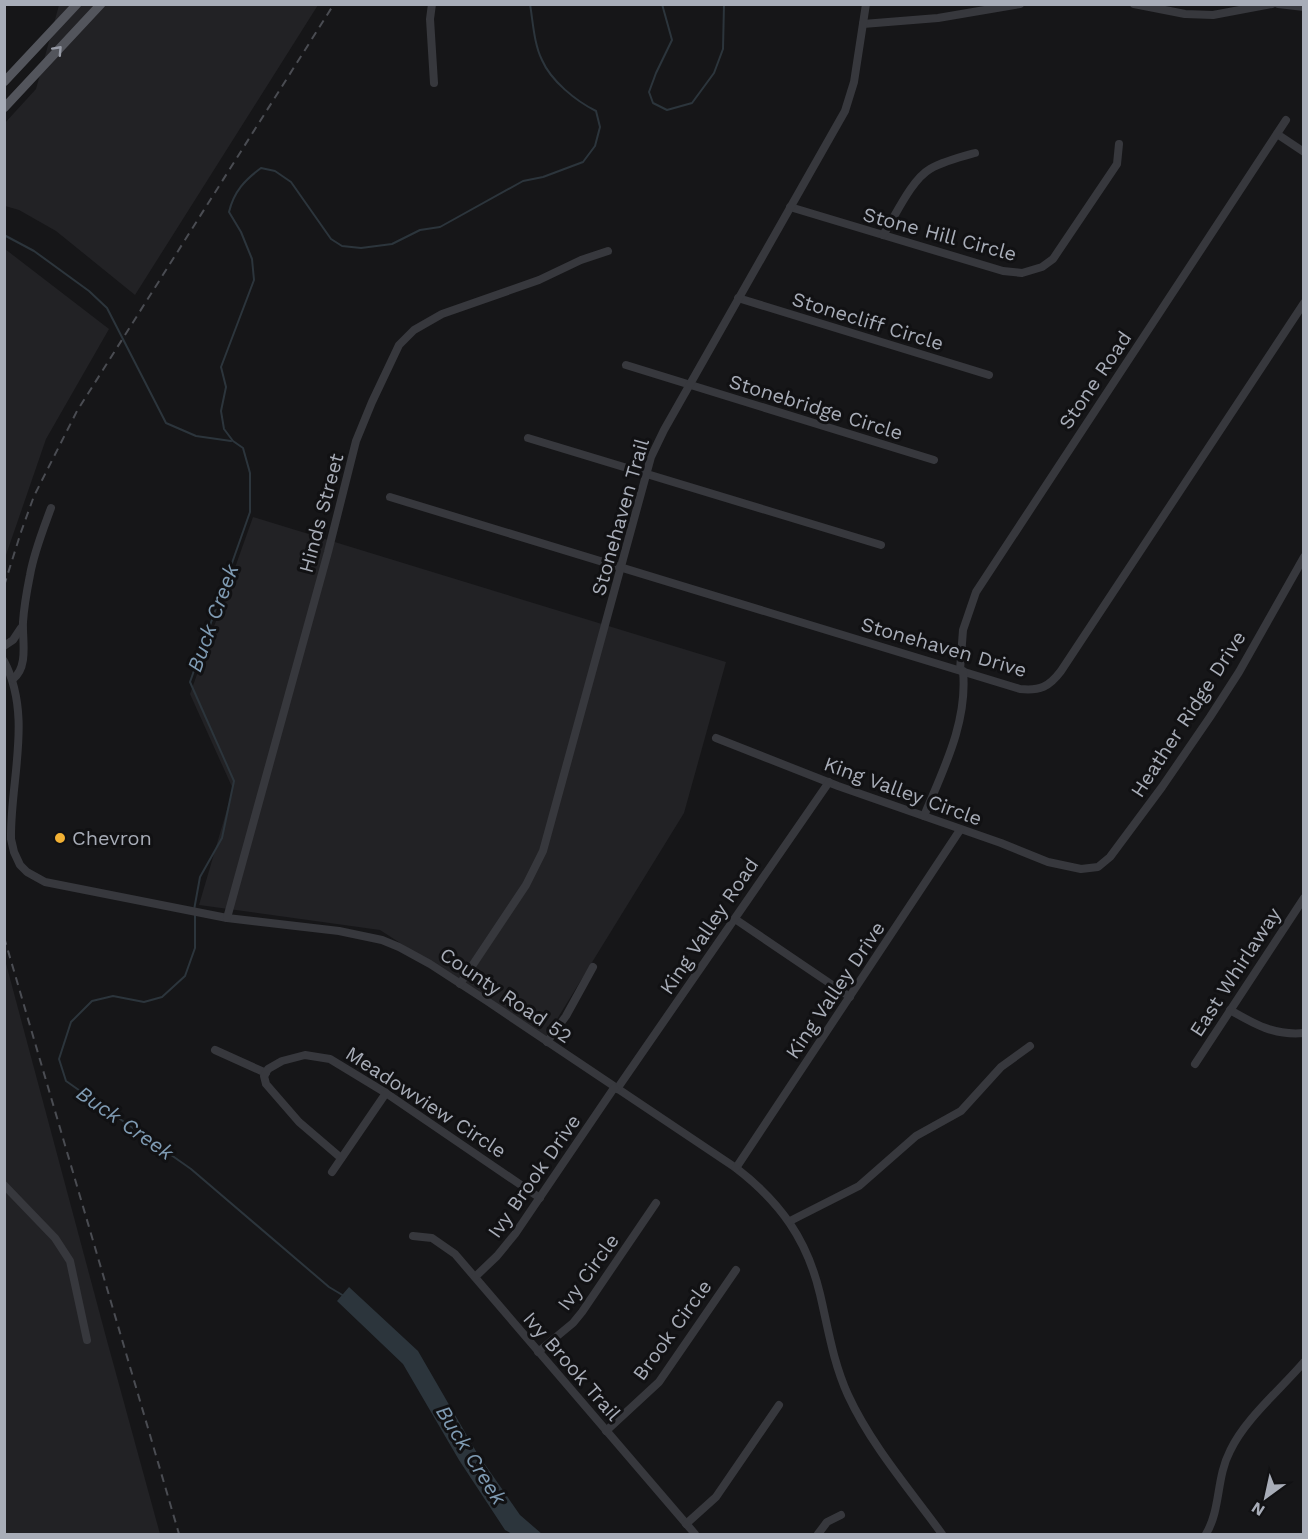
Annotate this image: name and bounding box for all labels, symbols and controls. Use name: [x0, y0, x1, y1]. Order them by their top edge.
one-way arrow: [51, 46, 62, 57]
street label: Stone Hill Circle: [861, 202, 1019, 266]
street label: Stonecliff Circle: [789, 287, 947, 355]
street label: Stone Road: [1054, 327, 1136, 433]
street label: Stonebridge Circle: [726, 369, 906, 445]
street label: Stonehaven Trail: [586, 436, 654, 598]
street label: Hinds Street: [294, 450, 349, 575]
water label: Buck Creek: [181, 560, 244, 675]
street label: Stonehaven Drive: [858, 612, 1030, 682]
street label: Heather Ridge Drive: [1125, 626, 1251, 802]
street label: King Valley Circle: [821, 751, 985, 831]
place label: Chevron: [72, 826, 152, 850]
marker: Chevron: [53, 831, 67, 845]
street label: King Valley Road: [654, 853, 764, 999]
street label: East Whirlaway: [1184, 902, 1286, 1041]
street label: King Valley Drive: [780, 917, 890, 1063]
street label: County Road 52: [435, 942, 577, 1048]
street label: Meadowview Circle: [341, 1041, 511, 1163]
water label: Buck Creek: [72, 1080, 179, 1165]
street label: Ivy Brook Drive: [482, 1110, 586, 1242]
street label: Ivy Circle: [552, 1229, 624, 1315]
street label: Brook Circle: [628, 1275, 716, 1385]
street label: Ivy Brook Trail: [518, 1307, 626, 1425]
water label: Buck Creek: [431, 1400, 512, 1510]
north arrow: [1236, 1467, 1296, 1527]
text: N: [1248, 1498, 1268, 1520]

